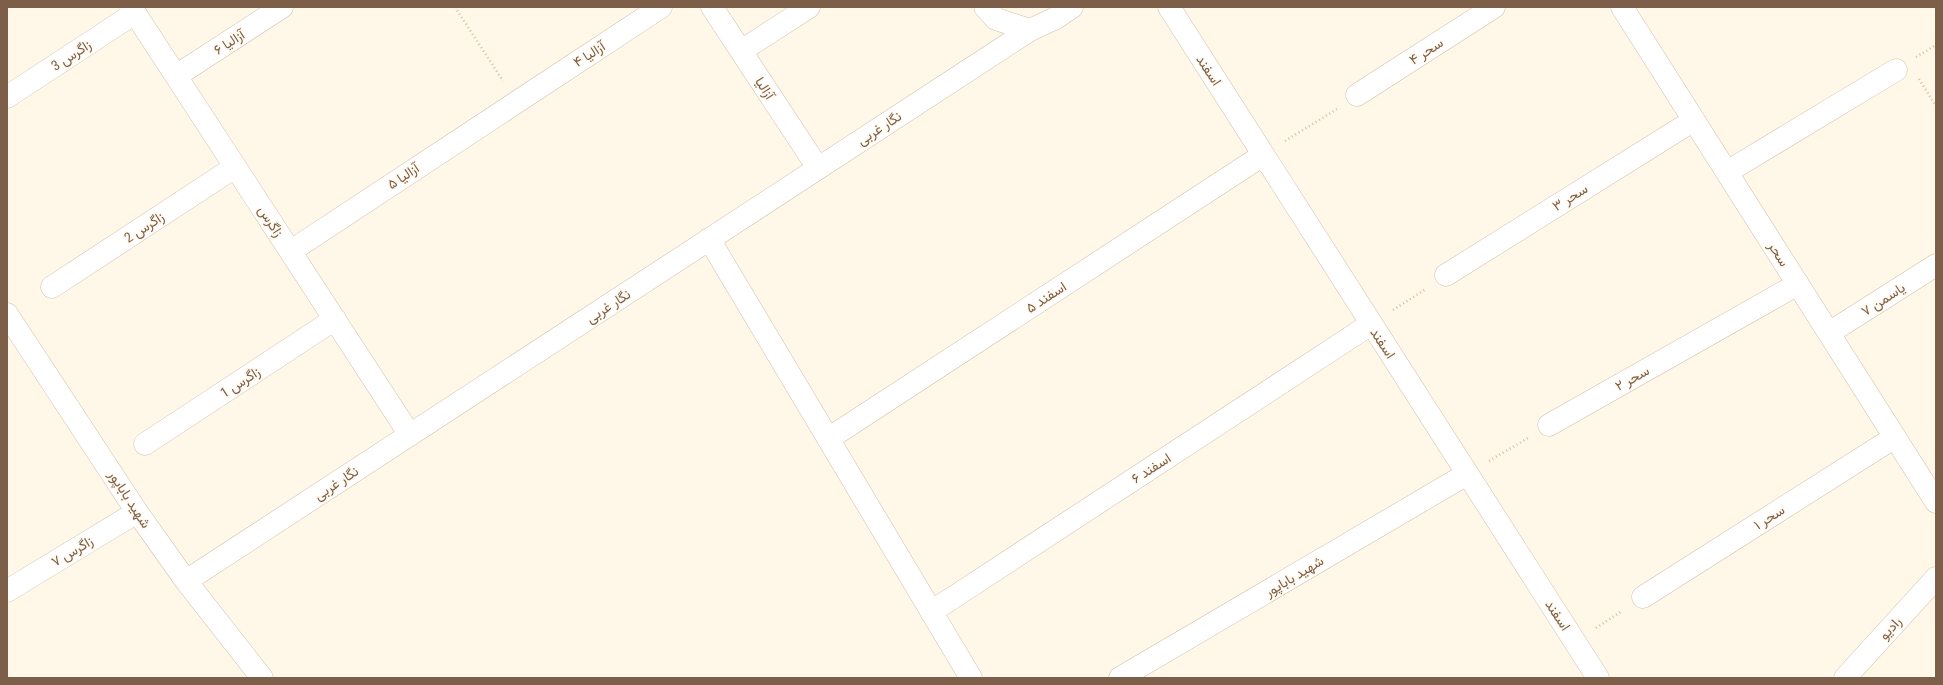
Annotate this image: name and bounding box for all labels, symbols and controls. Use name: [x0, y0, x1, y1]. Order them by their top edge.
street label: آزالیا ۶: [211, 25, 249, 59]
street label: سحر ۴: [1406, 34, 1447, 69]
street label: زاگرس 3: [48, 36, 95, 75]
street label: آزالیا ۴: [570, 37, 610, 71]
street label: اسفند: [1193, 52, 1225, 88]
street label: آزالیا: [751, 74, 779, 104]
street label: نگار غربی: [854, 108, 905, 149]
street label: آزالیا ۵: [384, 159, 424, 193]
street label: سحر ۳: [1549, 180, 1591, 215]
street label: زاگرس: [254, 202, 287, 240]
street label: زاگرس 2: [121, 208, 168, 247]
street label: سحر: [1764, 238, 1793, 270]
street label: اسفند ۵: [1023, 278, 1069, 316]
street label: یاسمن ۷: [1858, 279, 1908, 320]
street label: نگار غربی: [583, 286, 634, 327]
street label: اسفند: [1367, 325, 1399, 361]
street label: سحر ۲: [1612, 362, 1652, 395]
street label: زاگرس 1: [217, 363, 264, 402]
street label: اسفند ۶: [1128, 449, 1174, 487]
street label: نگار غربی: [311, 463, 362, 504]
street label: شهید باباپور: [103, 466, 155, 532]
street label: سحر ۱: [1751, 501, 1788, 534]
street label: زاگرس ۷: [48, 532, 96, 570]
street label: شهید باباپور: [1261, 552, 1327, 602]
street label: اسفند: [1542, 597, 1574, 633]
street label: رادیو: [1876, 613, 1905, 643]

